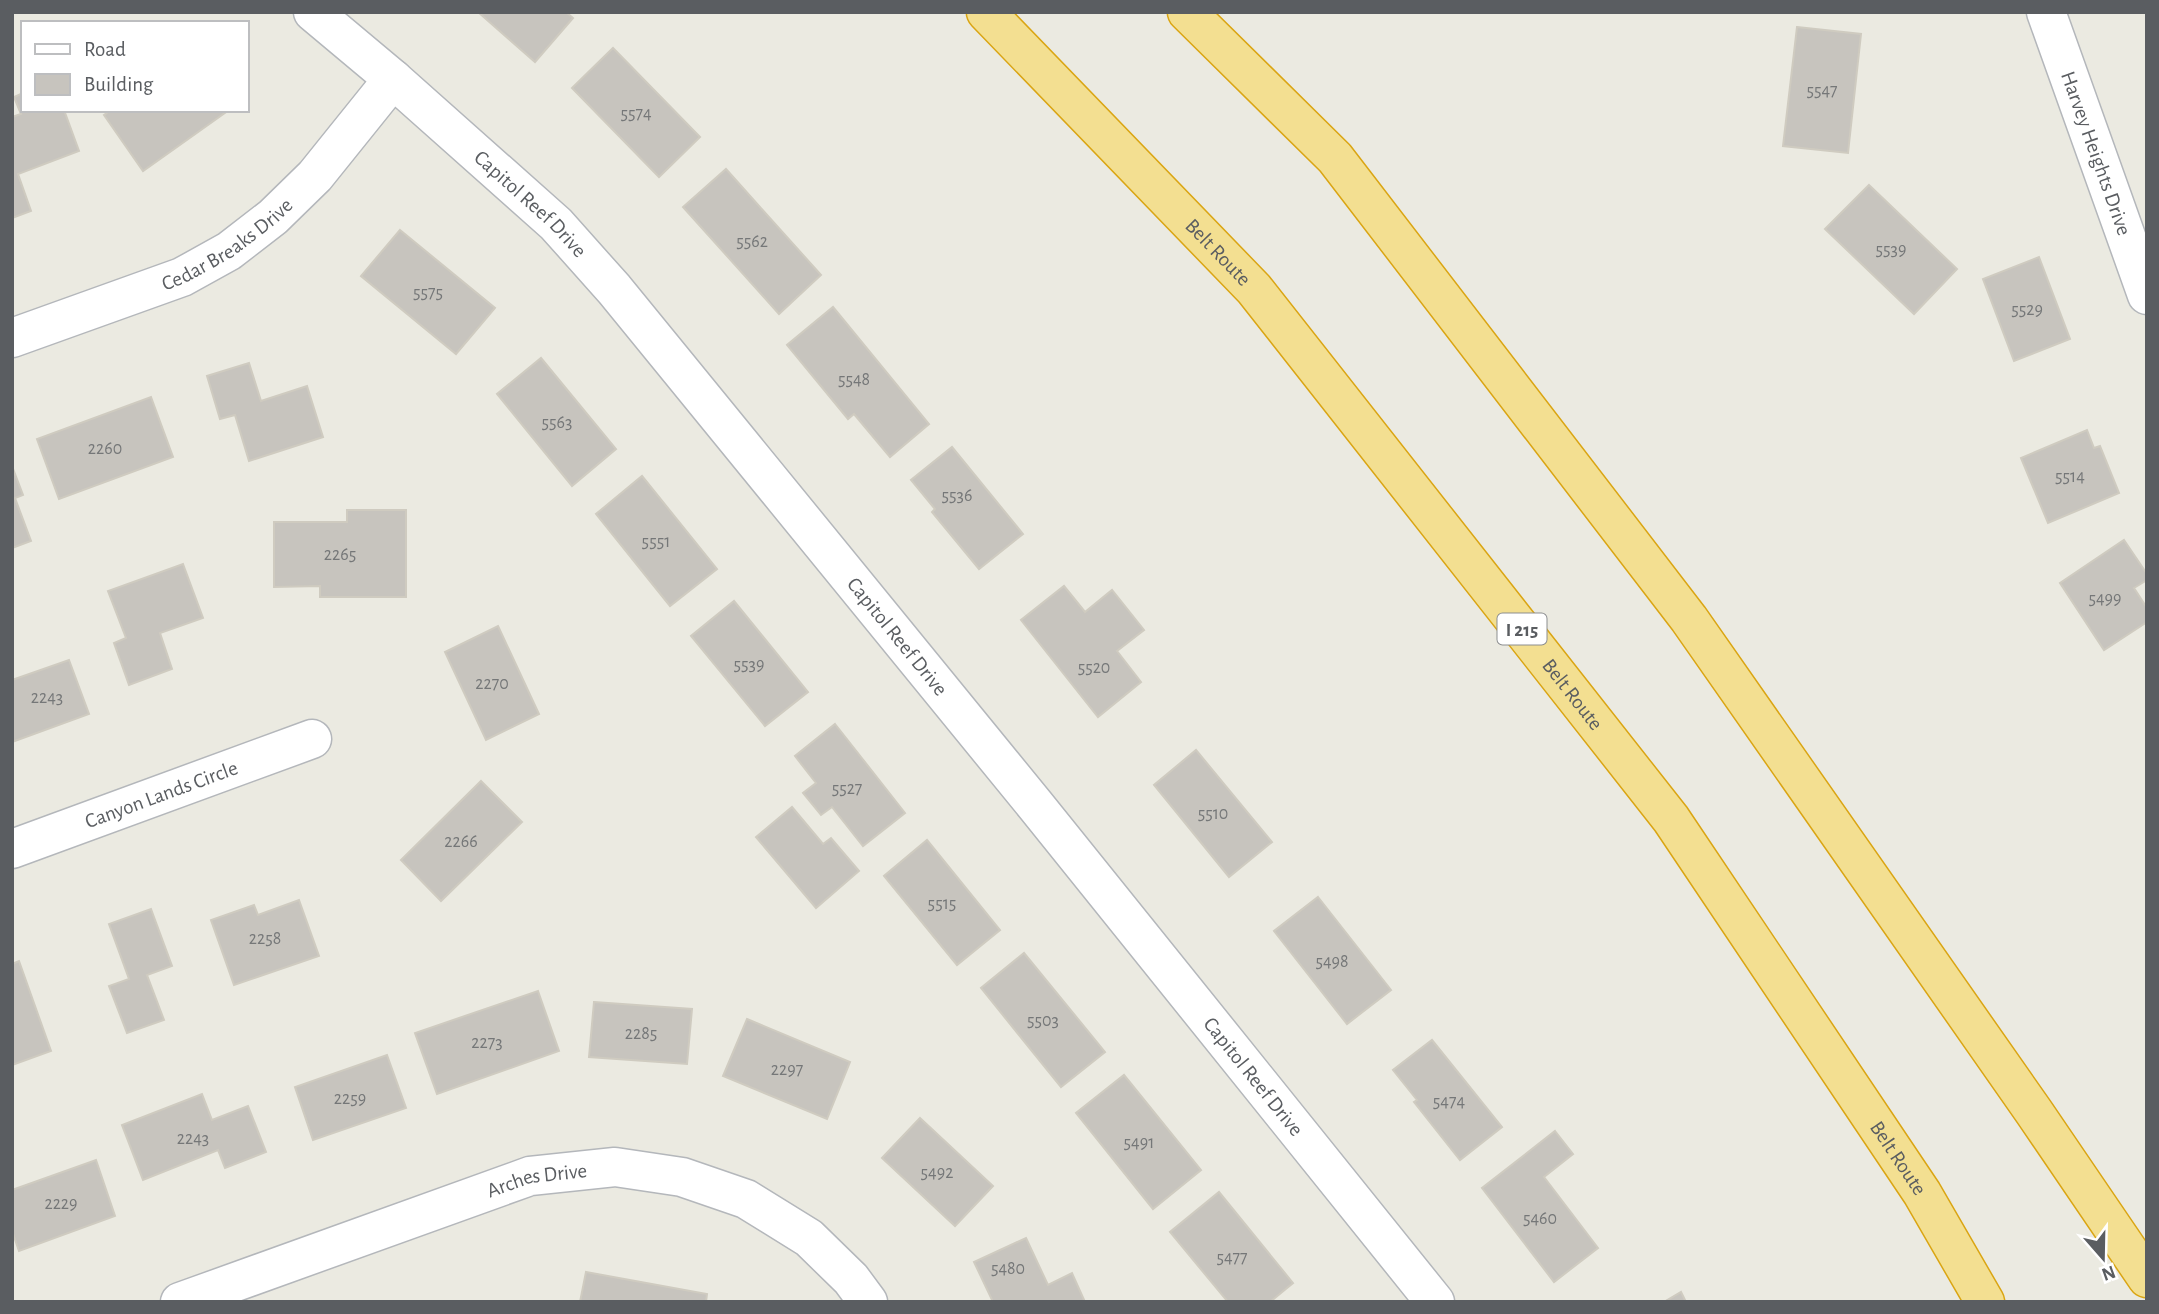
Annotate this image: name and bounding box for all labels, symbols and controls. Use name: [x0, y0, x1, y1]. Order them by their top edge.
legend: [21, 21, 248, 112]
text: Road: [84, 39, 126, 60]
street label: Harvey Heights Drive: [2057, 69, 2135, 238]
text: Building: [84, 74, 154, 95]
house number: 5547: [1806, 82, 1838, 100]
house number: 5574: [620, 105, 652, 123]
street label: Capitol Reef Drive: [470, 147, 590, 261]
street label: Cedar Breaks Drive: [159, 194, 297, 294]
street label: Belt Route: [1181, 215, 1255, 290]
house number: 5562: [736, 233, 768, 251]
house number: 5539: [1876, 241, 1906, 259]
house number: 5575: [413, 284, 443, 302]
house number: 5529: [2011, 301, 2043, 319]
house number: 5548: [838, 371, 870, 389]
house number: 5563: [542, 414, 572, 432]
house number: 2260: [88, 440, 122, 458]
house number: 5514: [2055, 468, 2085, 486]
house number: 5536: [942, 487, 972, 505]
house number: 5551: [642, 533, 670, 551]
house number: 2265: [324, 546, 356, 564]
street label: Capitol Reef Drive: [843, 574, 951, 700]
house number: 5499: [2088, 590, 2122, 608]
road number: I 215: [1498, 614, 1546, 644]
street label: Belt Route: [1538, 655, 1607, 734]
house number: 5539: [734, 656, 764, 674]
house number: 5520: [1078, 659, 1110, 677]
house number: 2270: [475, 675, 509, 693]
house number: 2243: [31, 689, 63, 707]
street label: Canyon Lands Circle: [82, 757, 241, 832]
house number: 5527: [832, 780, 862, 798]
house number: 5510: [1198, 805, 1228, 823]
house number: 2266: [444, 833, 478, 851]
house number: 5515: [928, 895, 956, 913]
house number: 2258: [249, 930, 281, 948]
house number: 5498: [1315, 953, 1349, 971]
house number: 5503: [1027, 1012, 1059, 1030]
street label: Capitol Reef Drive: [1199, 1013, 1307, 1140]
house number: 2285: [625, 1025, 657, 1043]
house number: 2273: [471, 1034, 503, 1052]
house number: 2297: [771, 1061, 803, 1079]
house number: 2259: [334, 1090, 366, 1108]
house number: 5474: [1433, 1093, 1466, 1111]
street label: Belt Route: [1866, 1117, 1930, 1199]
house number: 2243: [177, 1130, 209, 1148]
house number: 5491: [1124, 1134, 1154, 1152]
street label: Arches Drive: [484, 1160, 588, 1202]
house number: 5492: [921, 1164, 953, 1182]
house number: 2229: [44, 1195, 78, 1213]
house number: 5460: [1523, 1210, 1557, 1228]
north arrow: [2068, 1223, 2138, 1293]
house number: 5477: [1216, 1249, 1248, 1267]
house number: 5480: [991, 1260, 1025, 1278]
text: N: [2099, 1261, 2118, 1284]

